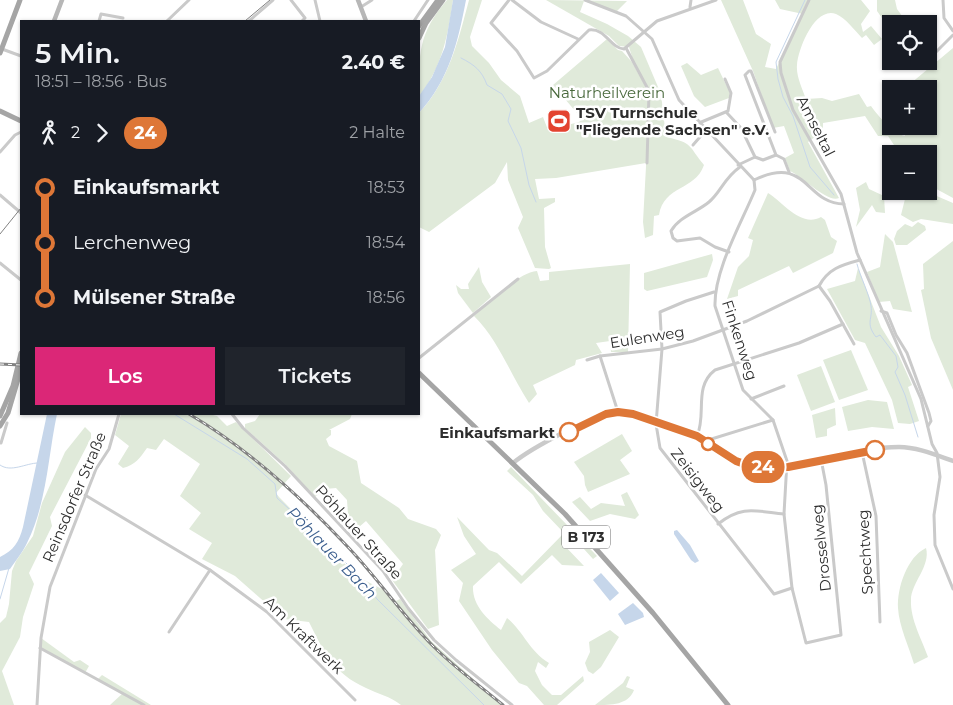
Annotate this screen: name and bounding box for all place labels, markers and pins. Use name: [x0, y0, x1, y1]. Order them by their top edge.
place label: TSV Turnschule "Fliegende Sachsen" e.V.: [576, 103, 769, 139]
sports icon: TSV Turnschule "Fliegende Sachsen" e.V.: [546, 108, 572, 134]
marker: Einkaufsmarkt: [559, 422, 579, 442]
place label: Einkaufsmarkt: [439, 423, 555, 442]
unlabelled marker: [701, 437, 715, 451]
unlabelled marker: [865, 440, 885, 460]

